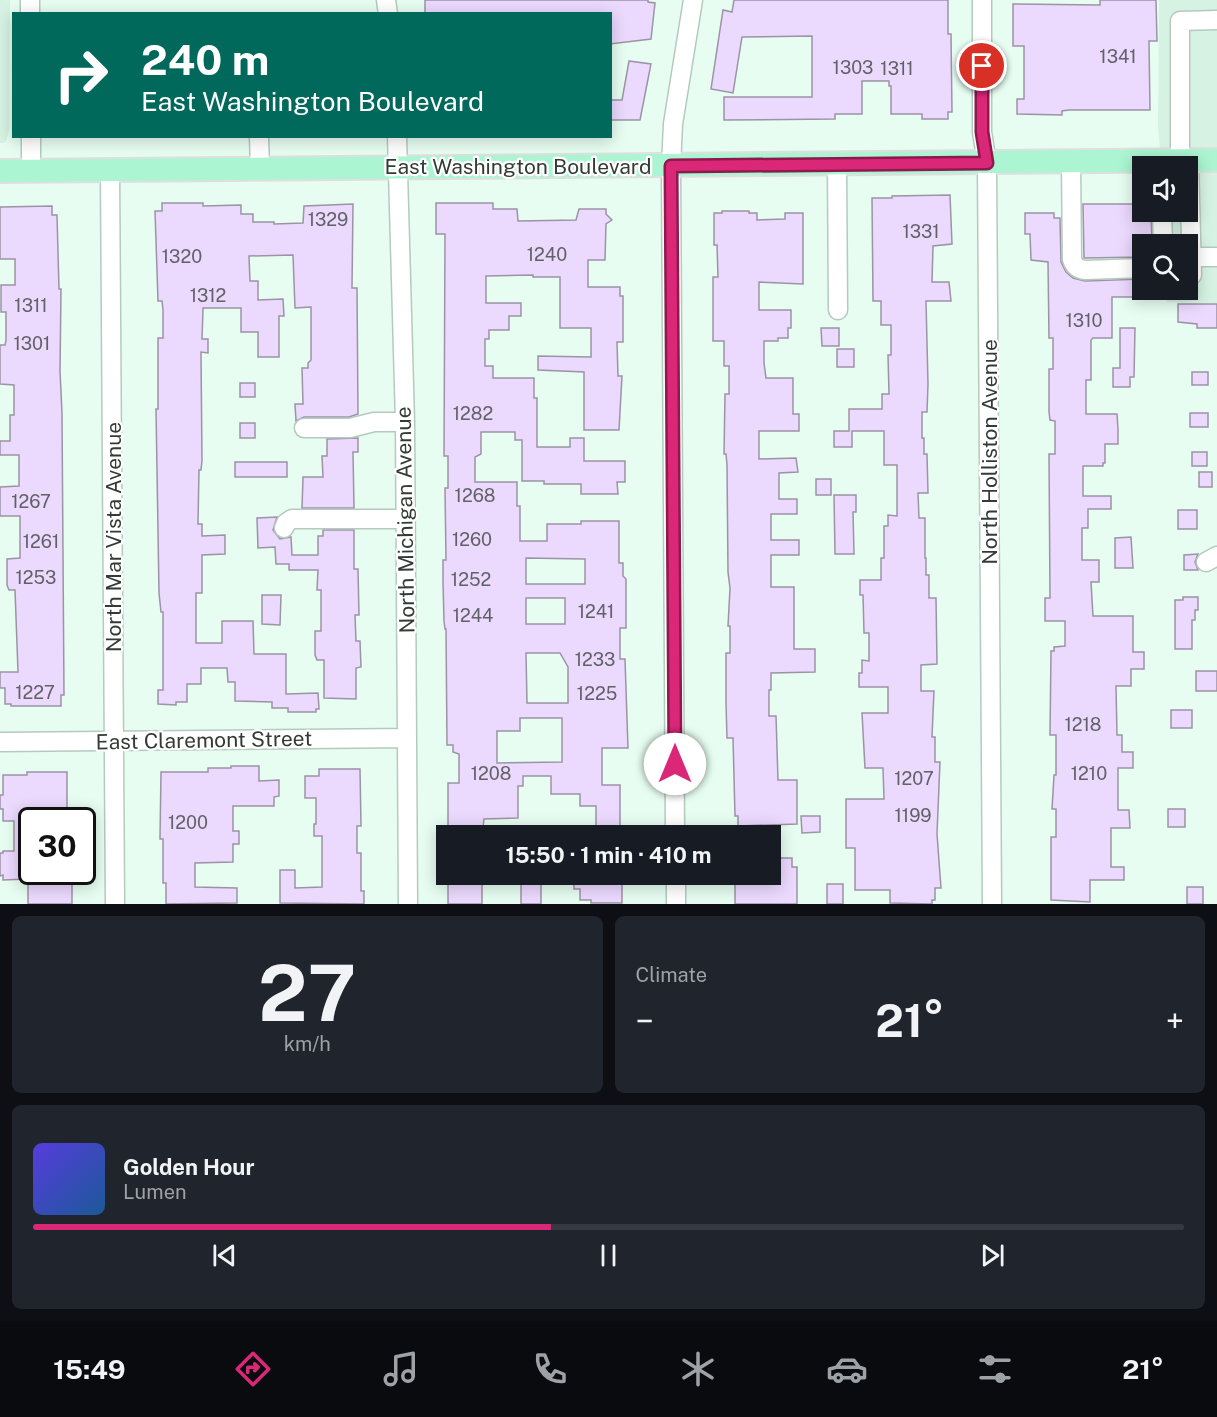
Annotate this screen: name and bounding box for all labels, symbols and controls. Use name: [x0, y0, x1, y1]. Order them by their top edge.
text: 240 m: [141, 35, 269, 84]
icon: right: [42, 36, 120, 114]
pin: [956, 40, 1007, 91]
house number: 1341: [1099, 46, 1137, 67]
icon: arrive: [965, 49, 998, 82]
house number: 1303: [833, 57, 873, 78]
house number: 1311: [880, 58, 914, 79]
text: East Washington Boulevard: [141, 85, 484, 117]
street label: East Washington Boulevard: [385, 154, 651, 179]
map controls: [1132, 156, 1198, 300]
button: sound: [1132, 156, 1198, 222]
house number: 1329: [308, 209, 348, 230]
house number: 1331: [902, 221, 940, 242]
button: search: [1132, 234, 1198, 300]
house number: 1240: [527, 244, 567, 265]
house number: 1320: [162, 246, 202, 267]
house number: 1312: [190, 285, 226, 306]
house number: 1311: [14, 295, 48, 316]
house number: 1310: [1065, 310, 1103, 331]
house number: 1301: [14, 333, 50, 354]
street label: North Holliston Avenue: [977, 339, 1002, 565]
house number: 1282: [453, 403, 493, 424]
street label: North Michigan Avenue: [391, 406, 419, 634]
street label: North Mar Vista Avenue: [101, 422, 126, 652]
house number: 1268: [455, 485, 495, 506]
house number: 1267: [11, 491, 51, 512]
house number: 1260: [452, 529, 492, 550]
house number: 1261: [23, 531, 59, 552]
house number: 1253: [16, 567, 56, 588]
house number: 1252: [451, 569, 491, 590]
house number: 1241: [578, 601, 614, 622]
house number: 1244: [453, 605, 493, 626]
house number: 1233: [575, 649, 615, 670]
house number: 1227: [15, 682, 55, 703]
house number: 1225: [577, 683, 617, 704]
house number: 1218: [1064, 714, 1102, 735]
street label: East Claremont Street: [95, 726, 313, 754]
position arrow: [643, 732, 707, 796]
house number: 1208: [471, 763, 511, 784]
house number: 1210: [1071, 763, 1107, 784]
house number: 1207: [894, 768, 934, 789]
house number: 1199: [894, 805, 932, 826]
speed limit sign: 30: [18, 807, 96, 885]
house number: 1200: [168, 812, 208, 833]
text: 15:50 · 1 min · 410 m: [505, 842, 712, 868]
text: 27: [258, 947, 356, 1039]
text: Climate: [636, 963, 707, 987]
text: 21°: [875, 994, 944, 1047]
text: −: [636, 1002, 654, 1040]
text: +: [1166, 1002, 1184, 1040]
text: km/h: [284, 1032, 331, 1056]
text: Golden Hour: [123, 1154, 254, 1180]
text: Lumen: [123, 1180, 187, 1204]
icon: previous: [208, 1239, 241, 1272]
icon: pause: [592, 1239, 625, 1272]
icon: next: [976, 1239, 1009, 1272]
icon: directions: [232, 1348, 274, 1390]
icon: music: [380, 1348, 422, 1390]
icon: phone: [529, 1348, 571, 1390]
icon: climate: [677, 1348, 719, 1390]
icon: car: [826, 1348, 868, 1390]
icon: filters: [974, 1348, 1016, 1390]
text: 15:49: [53, 1353, 126, 1385]
text: 21°: [1122, 1353, 1164, 1385]

